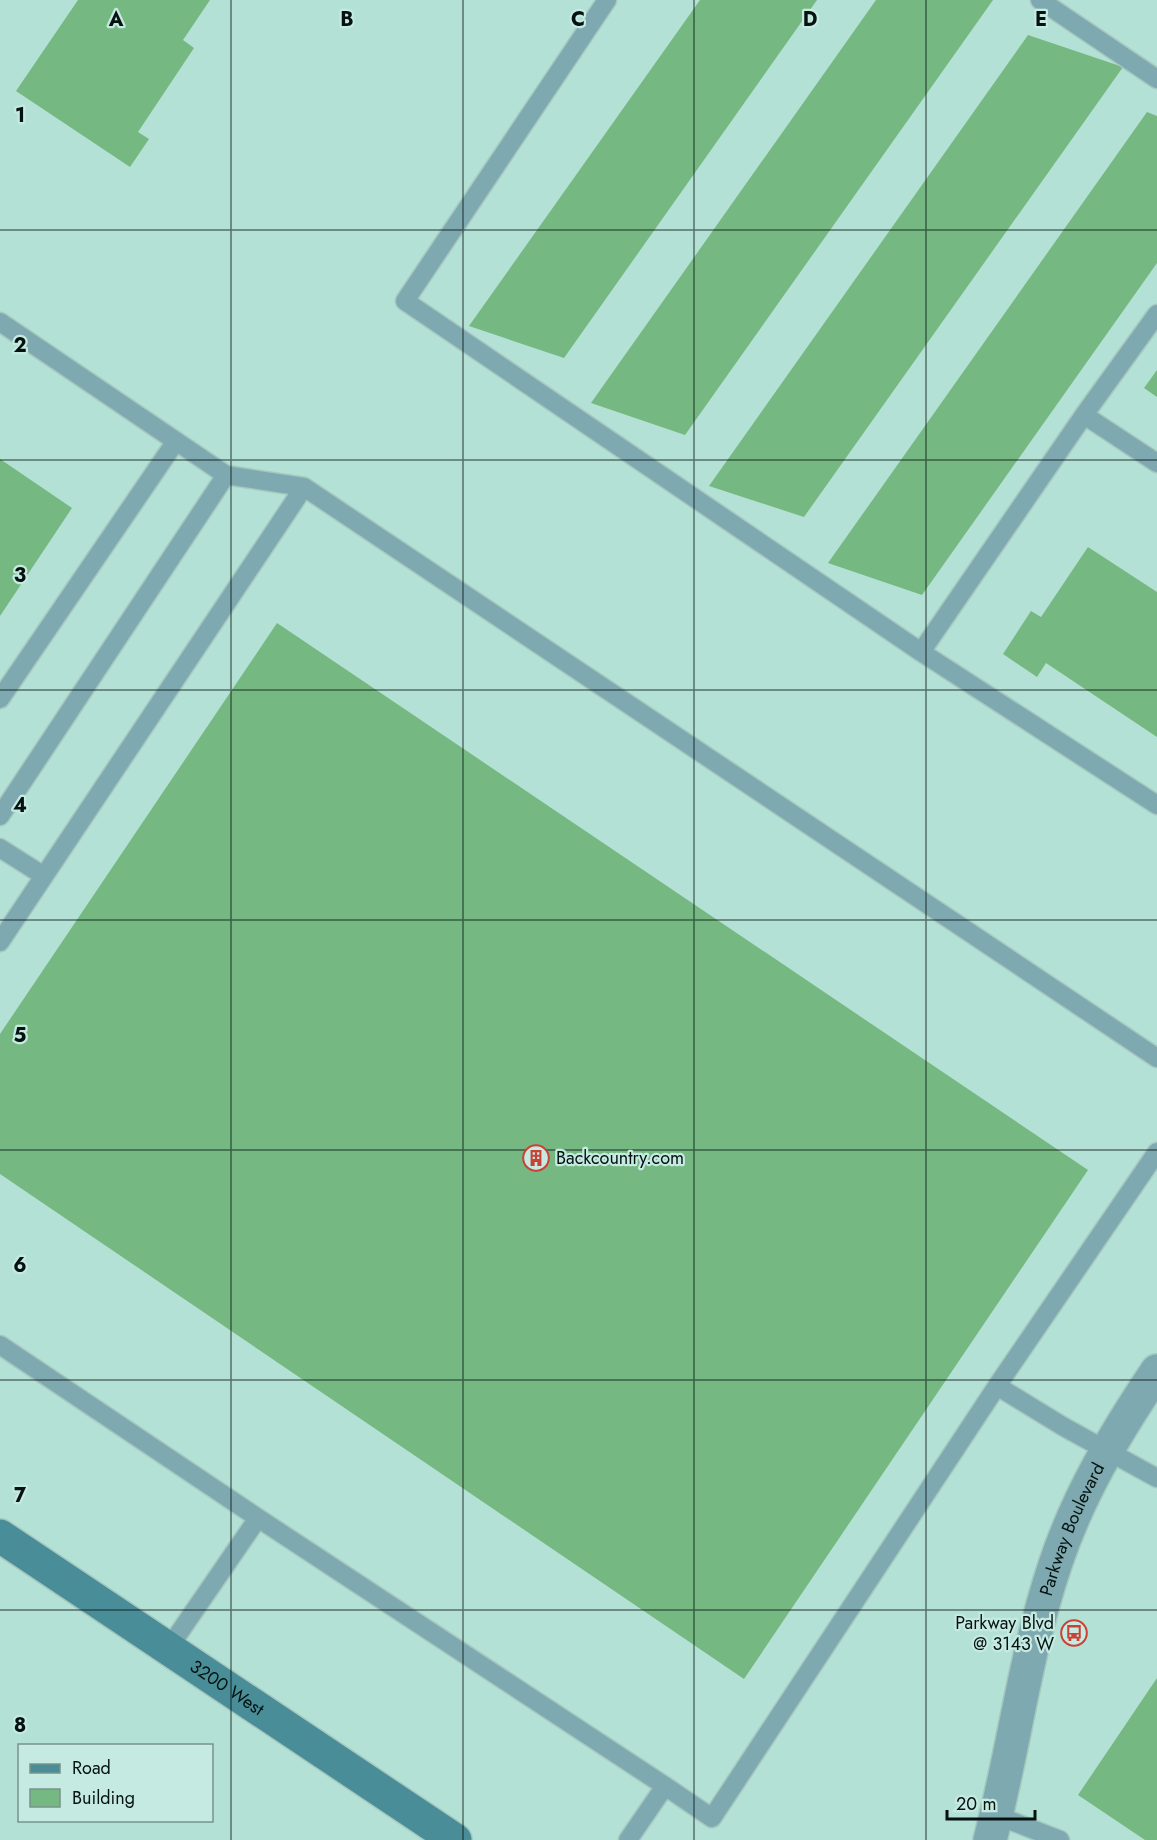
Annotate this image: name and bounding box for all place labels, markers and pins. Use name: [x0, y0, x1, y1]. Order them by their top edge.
building icon: Backcountry.com: [521, 1143, 551, 1173]
place label: Backcountry.com: [556, 1145, 684, 1171]
place label: Parkway Blvd @ 3143 W: [955, 1610, 1054, 1657]
bus stop icon: Parkway Blvd @ 3143 W: [1059, 1618, 1089, 1648]

